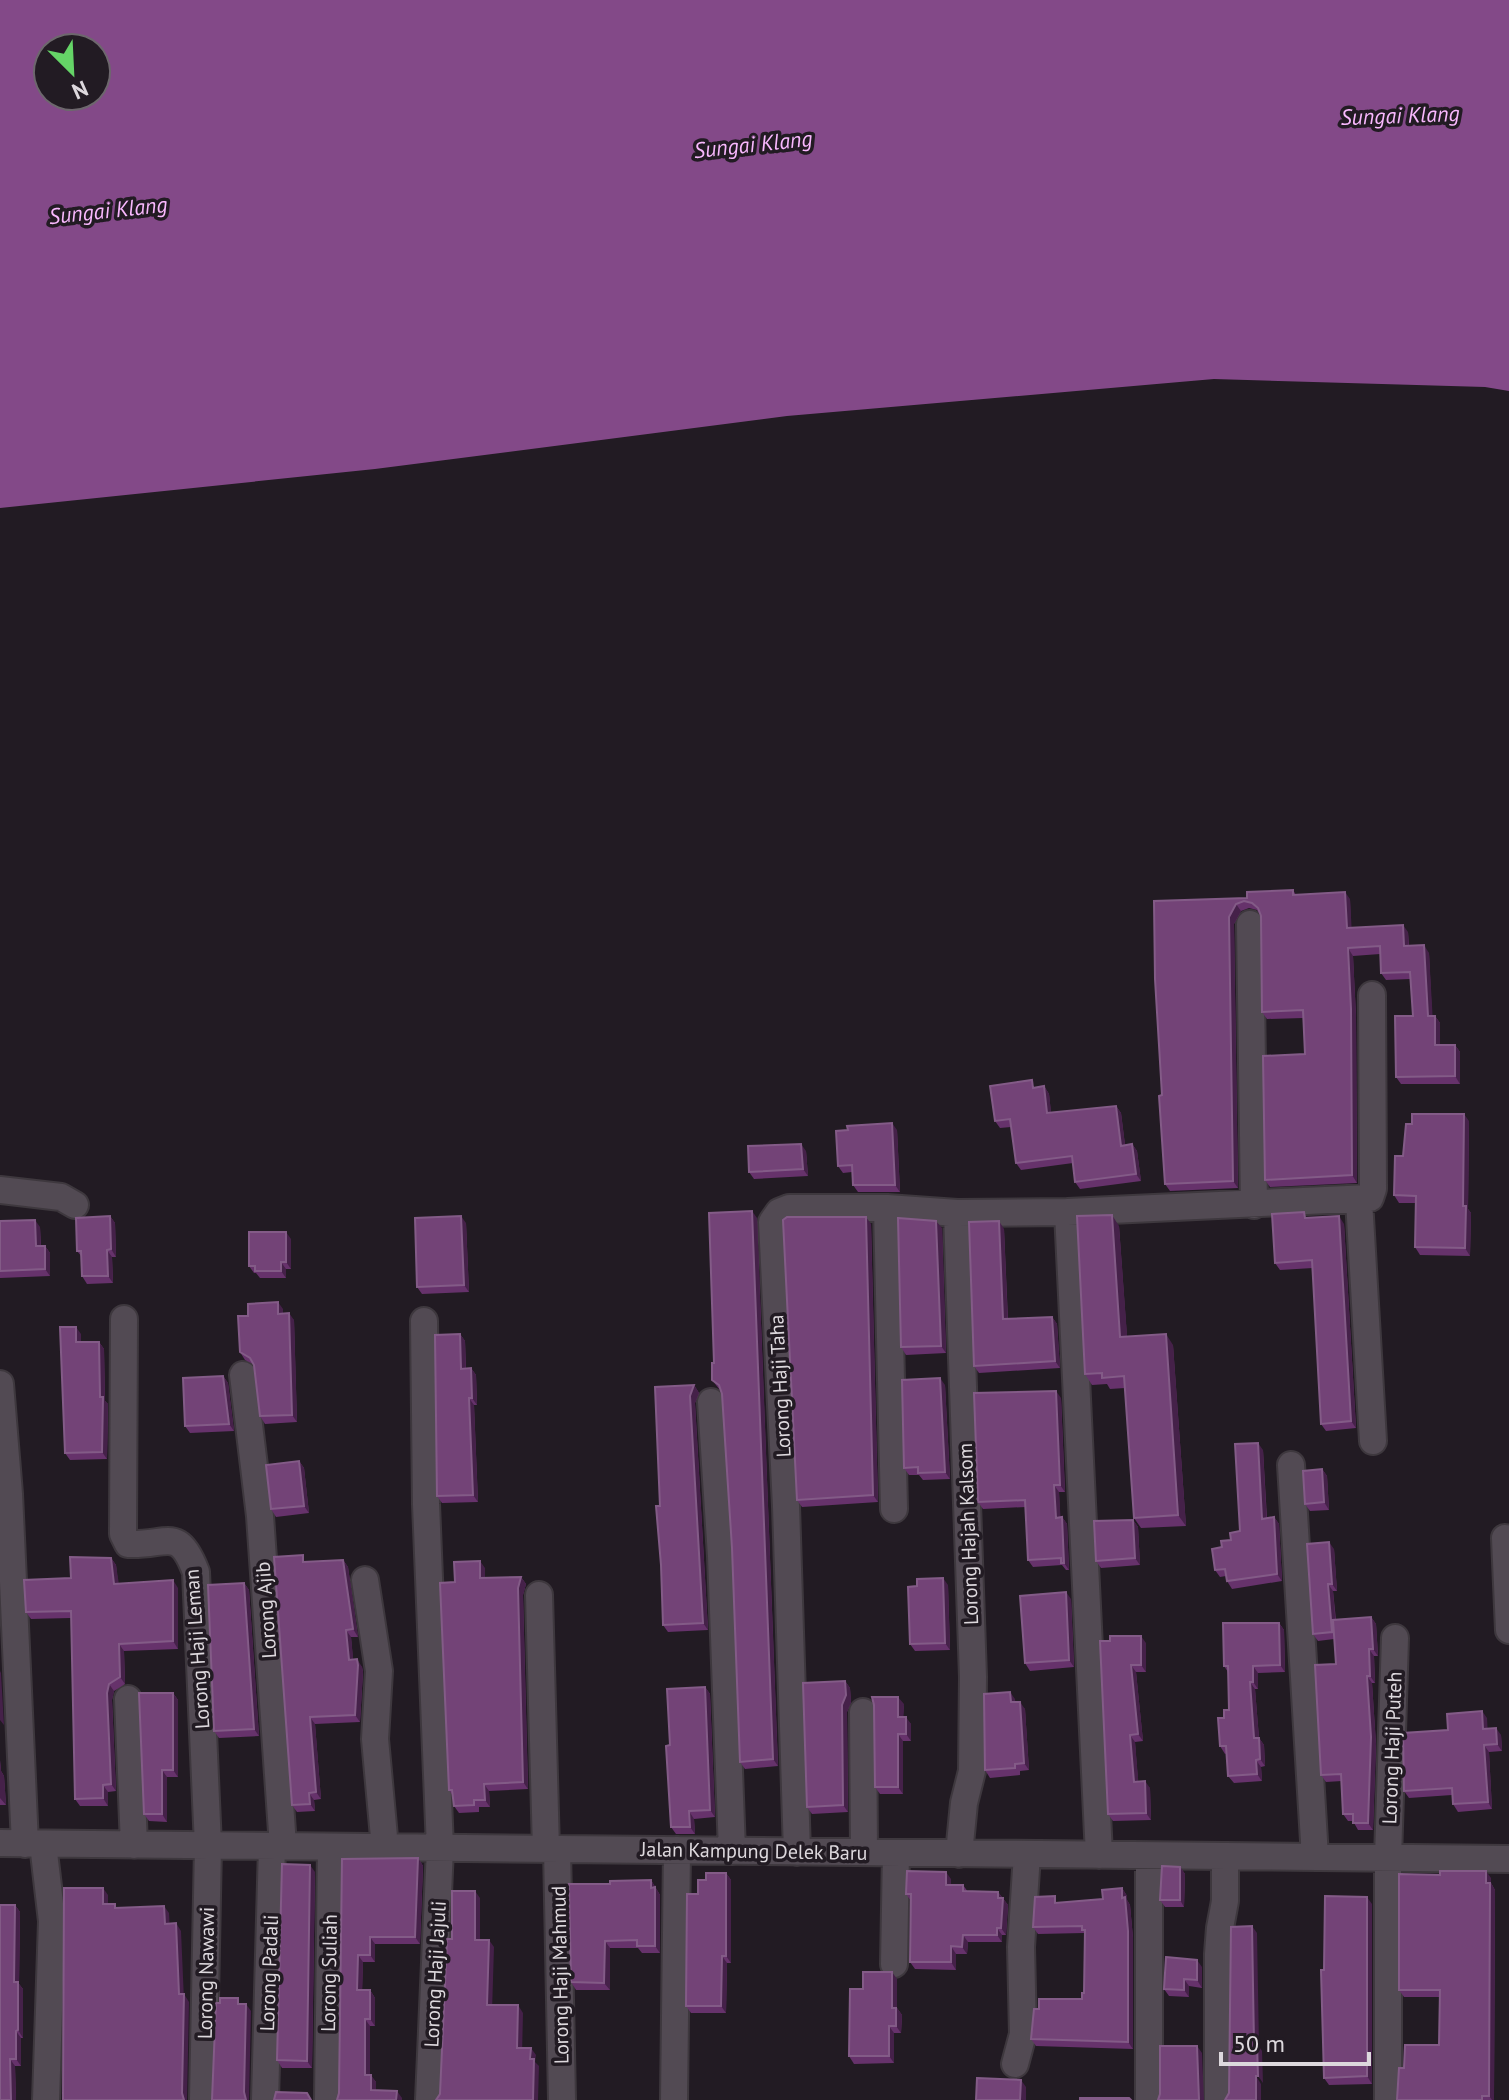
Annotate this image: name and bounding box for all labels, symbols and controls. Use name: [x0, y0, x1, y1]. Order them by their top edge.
north arrow: [32, 32, 112, 112]
text: N: [68, 75, 92, 106]
water label: Sungai Klang: [1340, 99, 1460, 131]
water label: Sungai Klang: [692, 124, 814, 164]
water label: Sungai Klang: [47, 190, 169, 230]
street label: Lorong Haji Taha: [763, 1314, 797, 1458]
street label: Lorong Hajah Kalsom: [952, 1443, 984, 1625]
street label: Lorong Ajib: [250, 1561, 282, 1659]
street label: Lorong Haji Leman: [178, 1568, 216, 1730]
street label: Lorong Haji Puteh: [1376, 1671, 1408, 1825]
street label: Jalan Kampung Delek Baru: [639, 1836, 868, 1866]
street label: Lorong Haji Mahmud: [545, 1886, 575, 2064]
street label: Lorong Haji Jajuli: [418, 1900, 452, 2048]
street label: Lorong Nawawi: [192, 1907, 220, 2039]
street label: Lorong Padali: [254, 1914, 284, 2032]
street label: Lorong Suliah: [315, 1914, 343, 2032]
scale bar: [1221, 2016, 1369, 2066]
text: 50 m: [1233, 2028, 1285, 2059]

